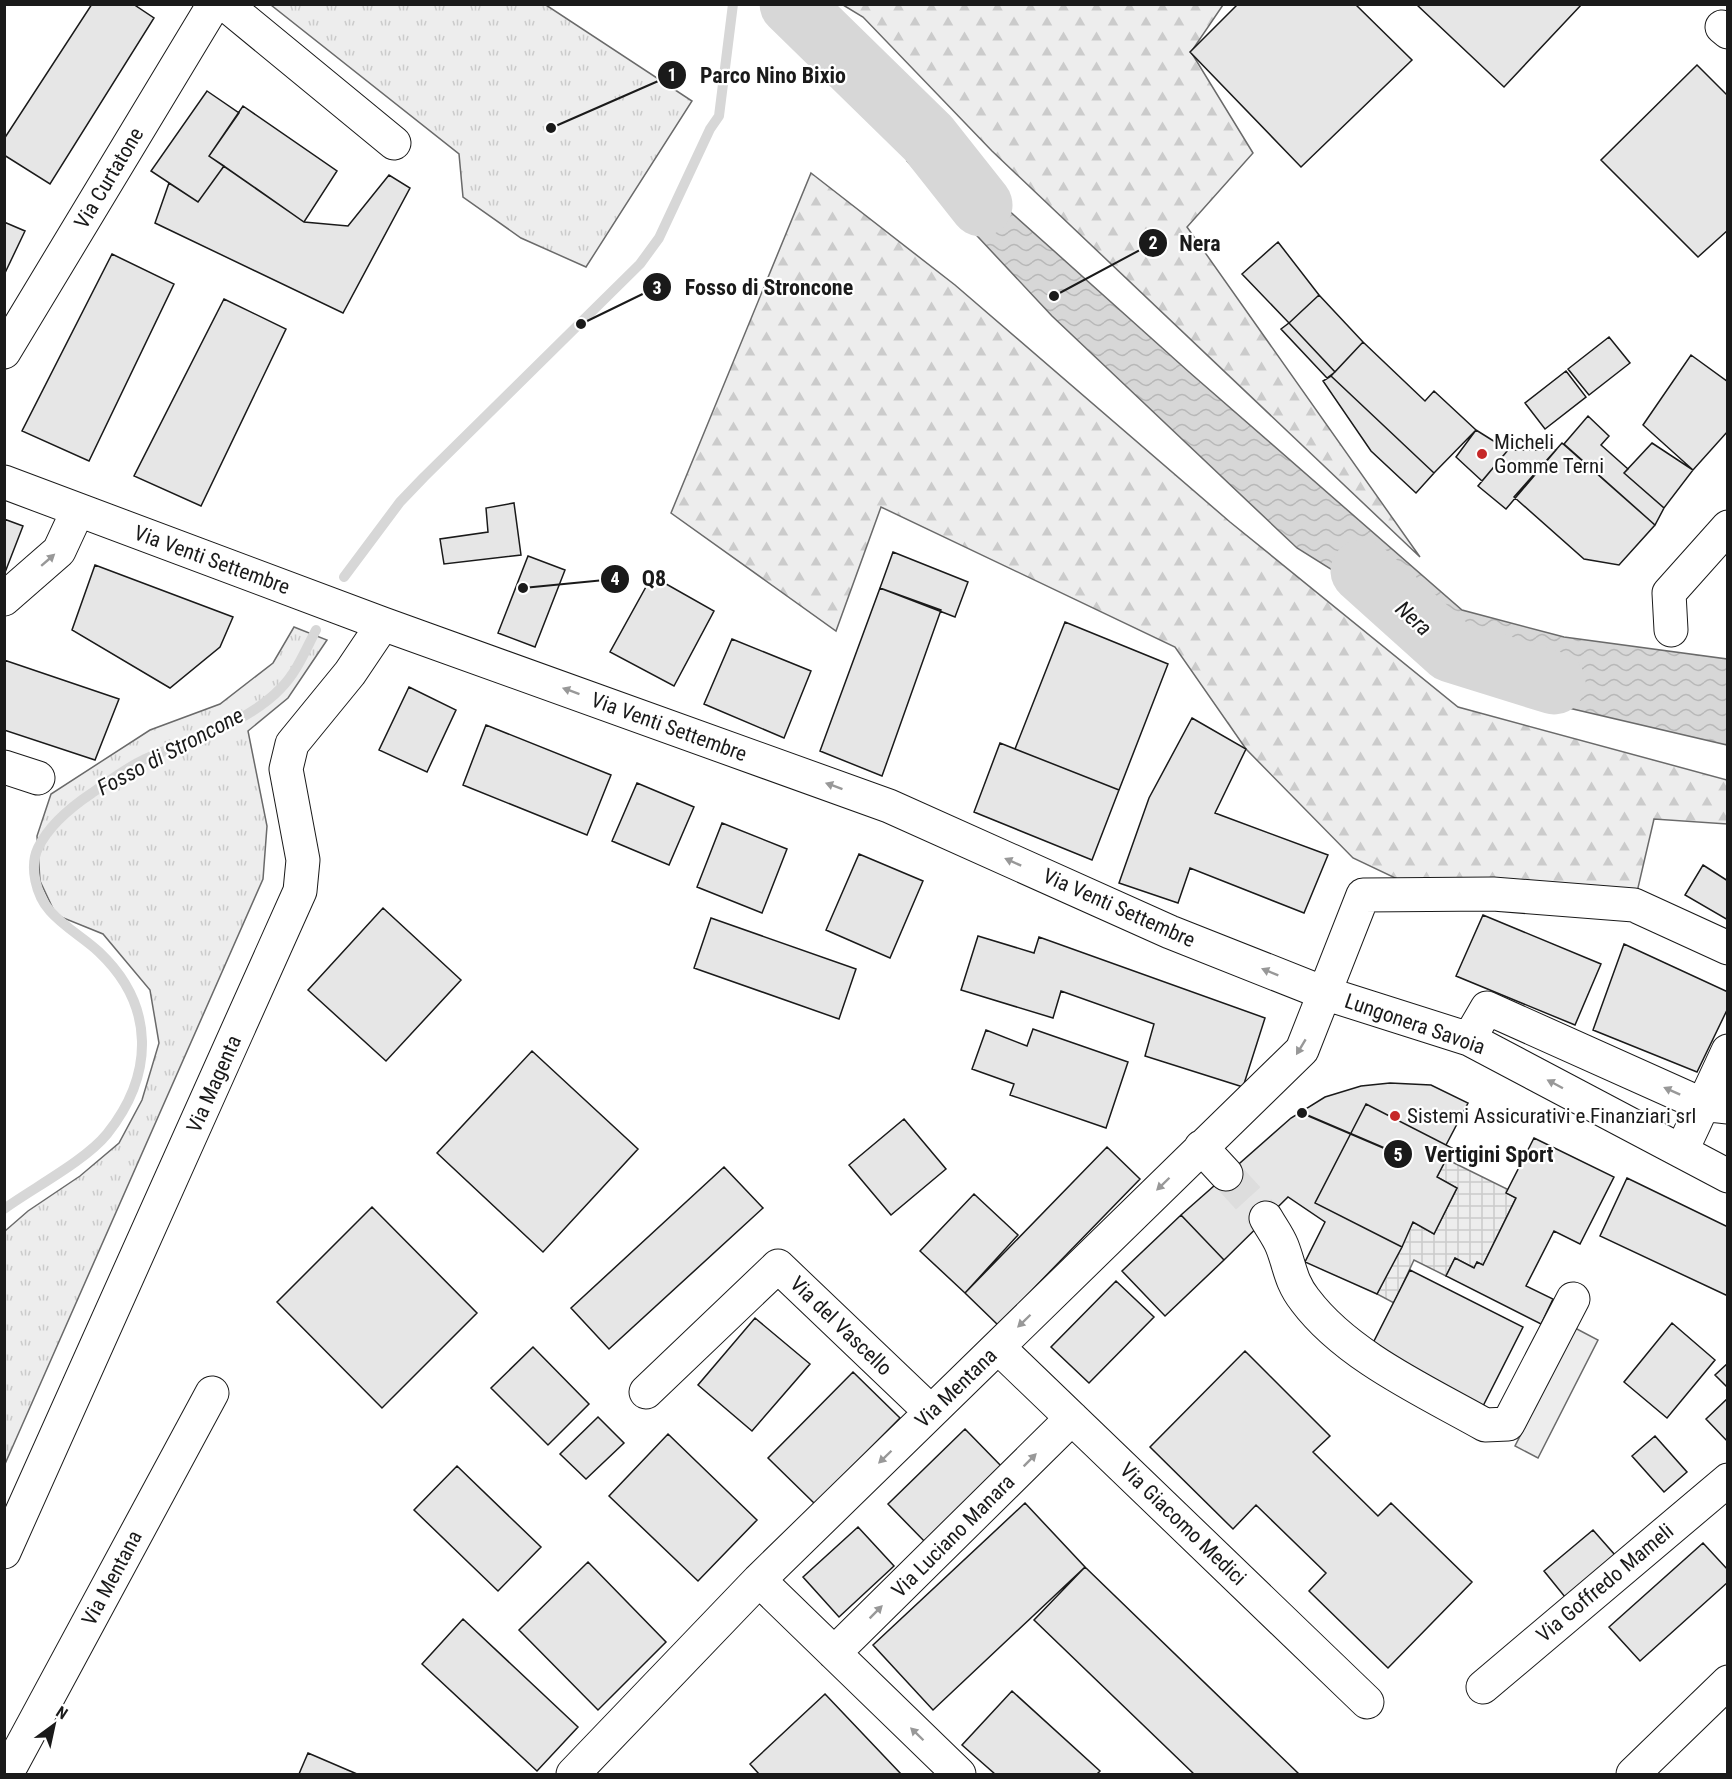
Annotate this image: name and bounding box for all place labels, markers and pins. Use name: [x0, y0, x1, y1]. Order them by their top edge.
callout: Parco Nino Bixio: [657, 55, 858, 95]
callout: Nera: [1138, 223, 1233, 263]
callout: Fosso di Stroncone: [642, 267, 865, 307]
place label: Micheli Gomme Terni: [1494, 430, 1604, 478]
marker: Micheli Gomme Terni: [1475, 447, 1489, 461]
callout: Q8: [600, 559, 678, 599]
place label: Sistemi Assicurativi e Finanziari srl: [1407, 1104, 1696, 1128]
marker: Sistemi Assicurativi e Finanziari srl: [1388, 1109, 1402, 1123]
callout: Vertigini Sport: [1383, 1134, 1566, 1174]

